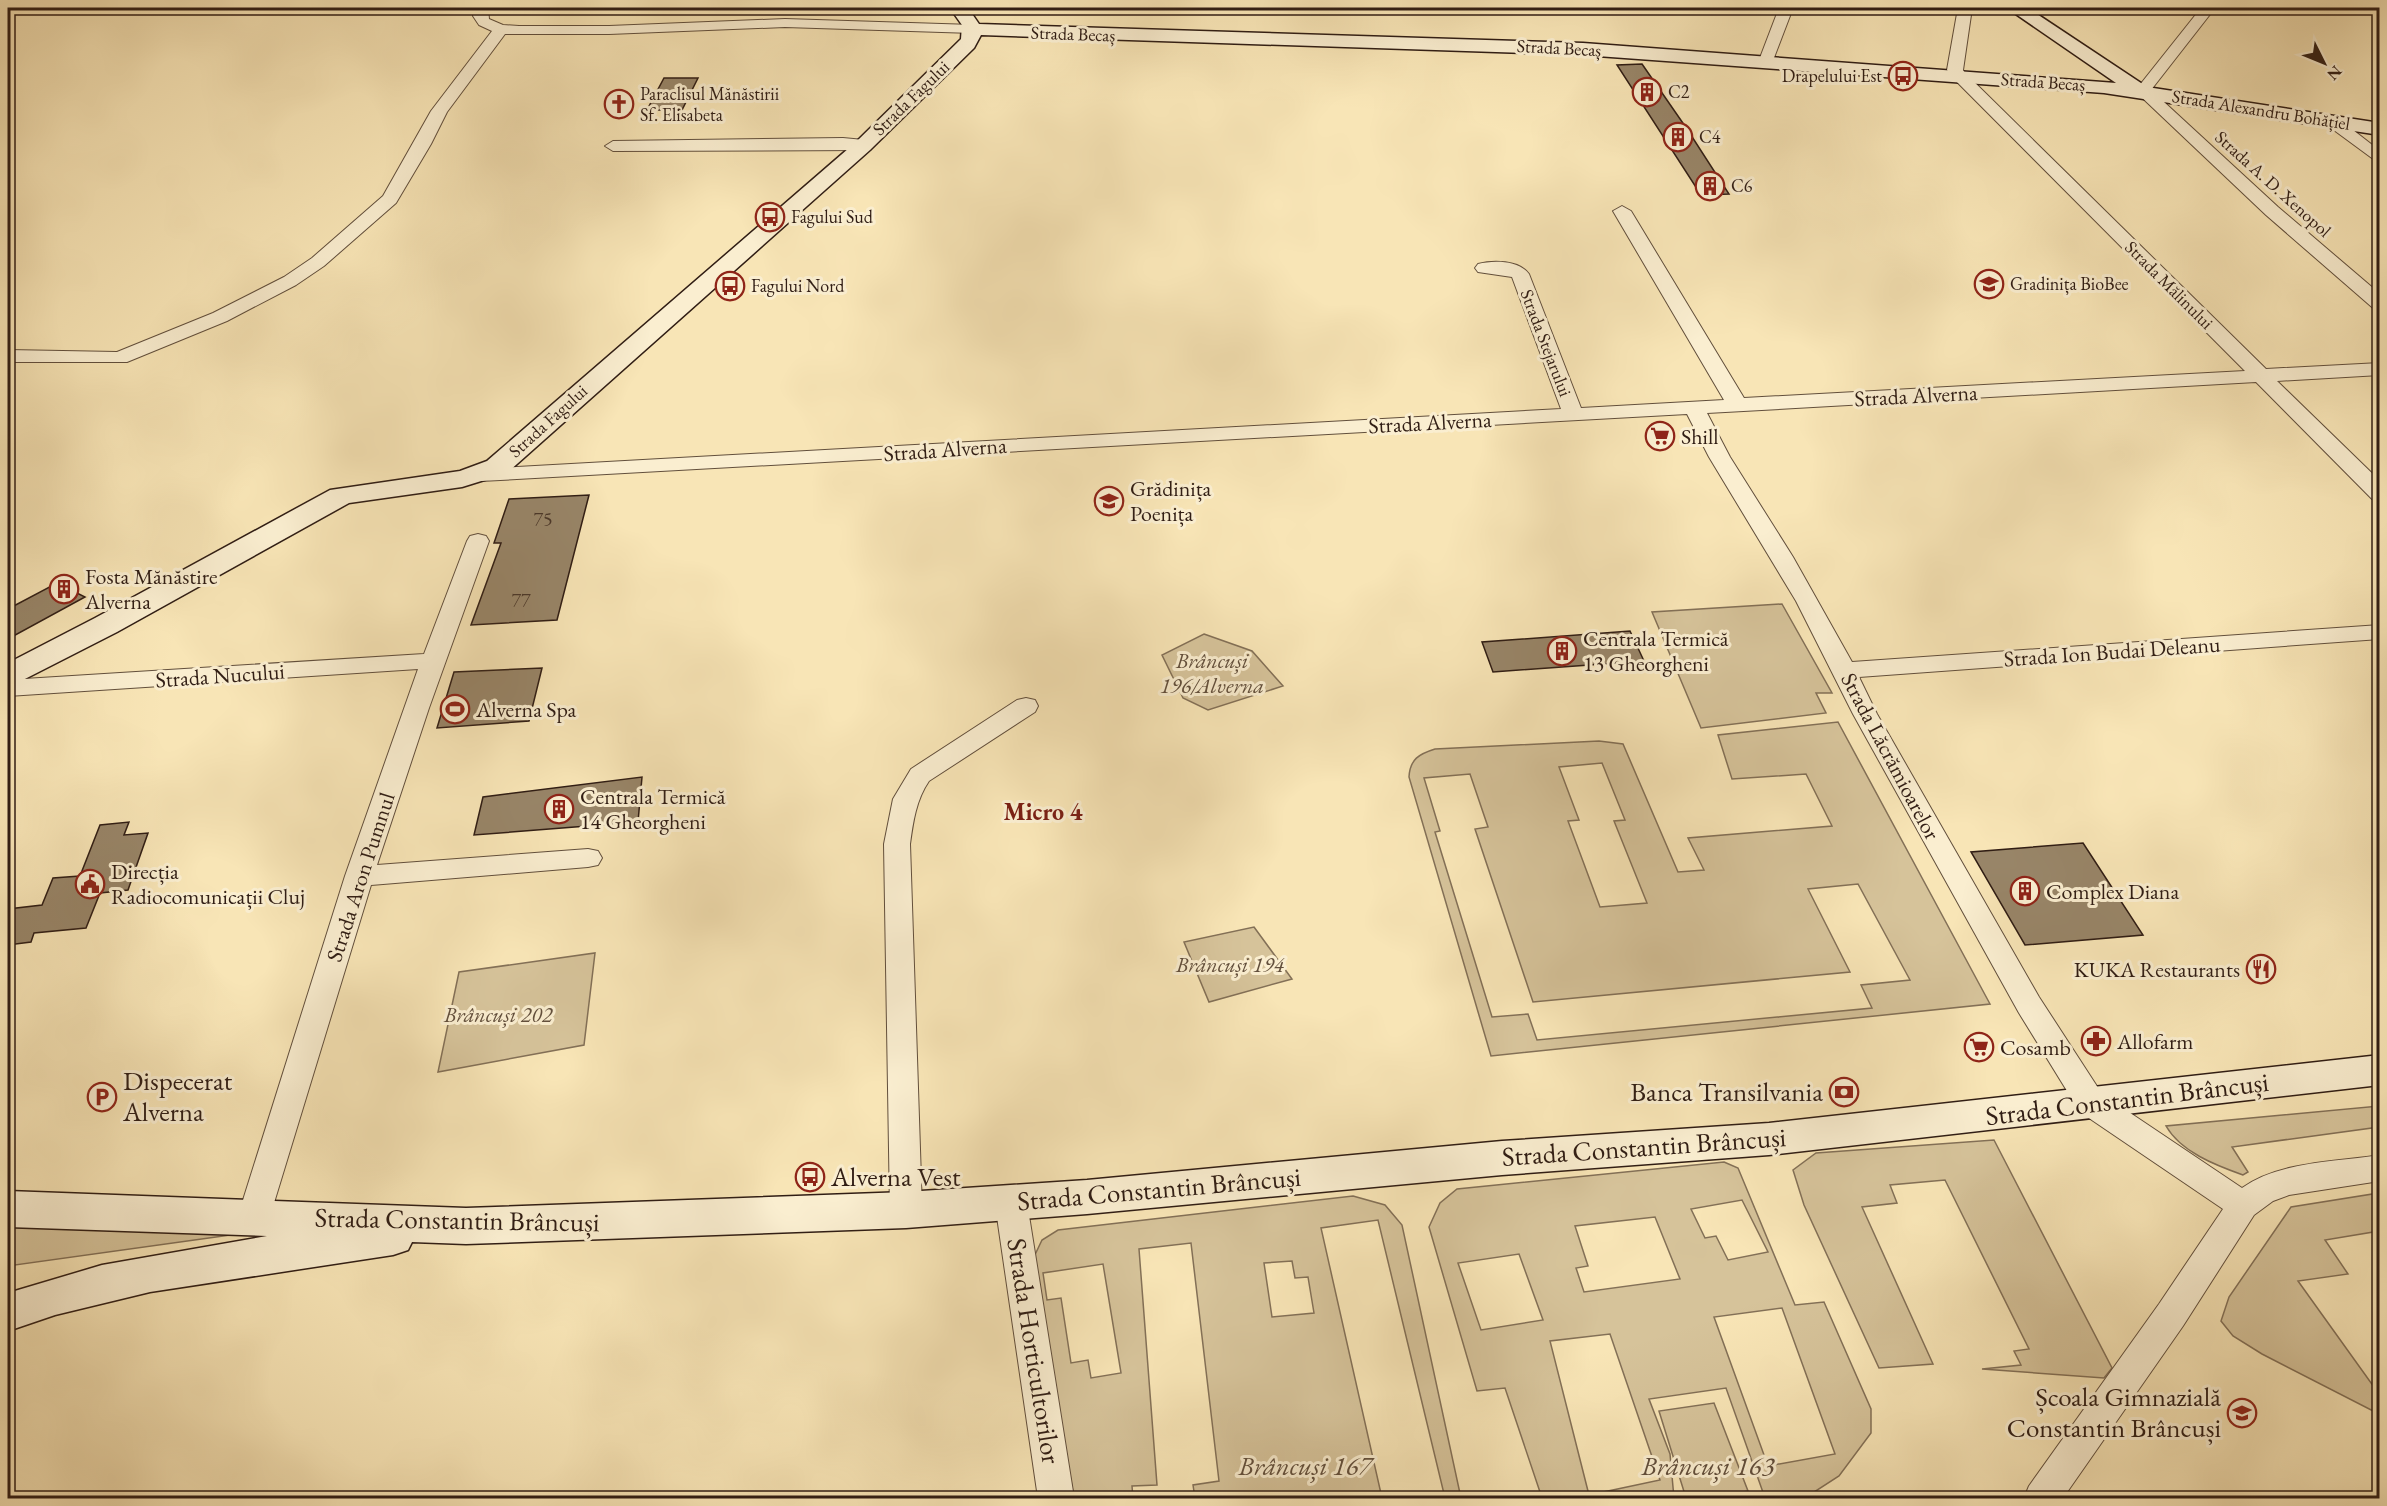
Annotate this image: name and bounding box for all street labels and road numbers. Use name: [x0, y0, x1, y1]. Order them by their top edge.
street label: Strada Becaș: [1030, 21, 1116, 46]
street label: Strada Becaș: [1516, 34, 1602, 61]
street label: Strada Fagului: [867, 55, 954, 140]
street label: Strada Becaș: [2000, 67, 2086, 96]
street label: Strada Alexandru Bohățiel: [2170, 84, 2352, 135]
street label: Strada A. D. Xenopol: [2210, 125, 2336, 242]
street label: Strada Mălinului: [2120, 235, 2219, 334]
street label: Strada Stejarului: [1515, 286, 1578, 400]
street label: Strada Alverna: [1854, 378, 1979, 413]
street label: Strada Fagului: [503, 379, 592, 462]
street label: Strada Alverna: [1368, 405, 1493, 440]
street label: Strada Alverna: [882, 431, 1008, 468]
street label: Strada Ion Budai Deleanu: [2003, 629, 2222, 674]
street label: Strada Nucului: [154, 657, 286, 694]
street label: Strada Lăcrămioarelor: [1834, 668, 1947, 845]
street label: Strada Aron Pumnul: [319, 789, 402, 966]
street label: Strada Constantin Brâncuși: [1983, 1064, 2271, 1133]
street label: Strada Constantin Brâncuși: [1501, 1119, 1788, 1174]
street label: Strada Constantin Brâncuși: [1016, 1159, 1303, 1218]
street label: Strada Constantin Brâncuși: [314, 1200, 600, 1239]
street label: Strada Horticultorilor: [999, 1236, 1070, 1466]

